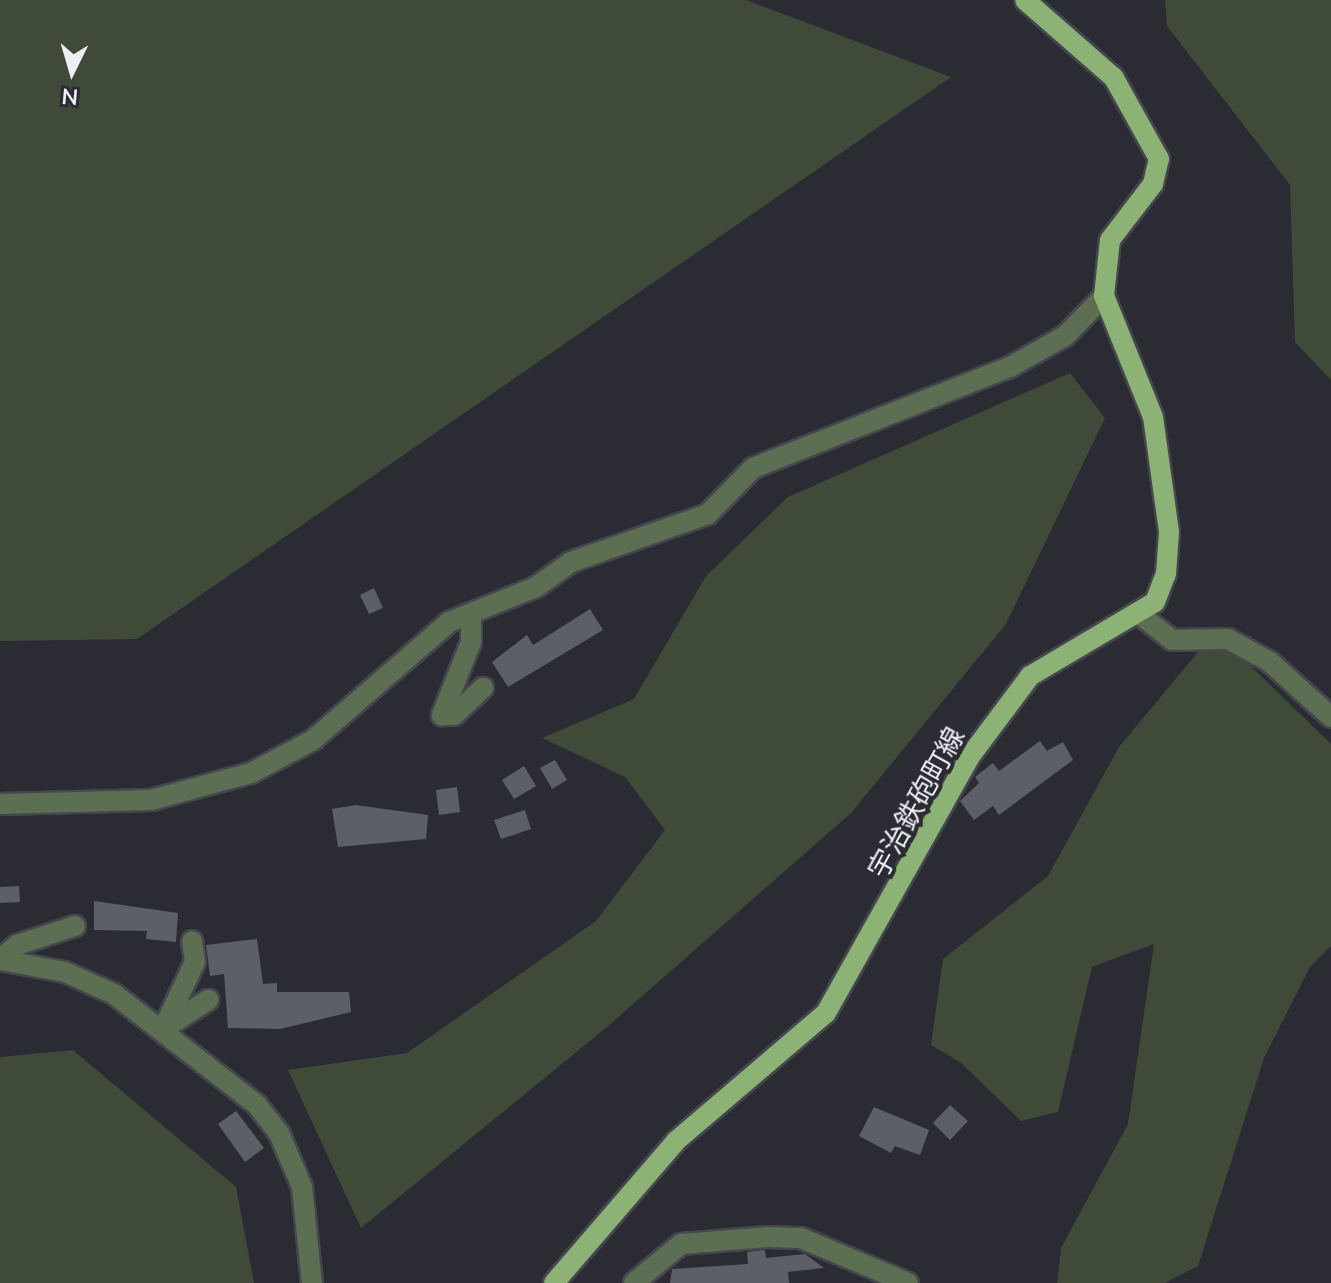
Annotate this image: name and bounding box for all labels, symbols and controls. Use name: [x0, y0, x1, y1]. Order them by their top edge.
north arrow: [32, 32, 112, 112]
text: N: [60, 80, 79, 112]
street label: 宇治鉄砲町線: [862, 721, 972, 885]

